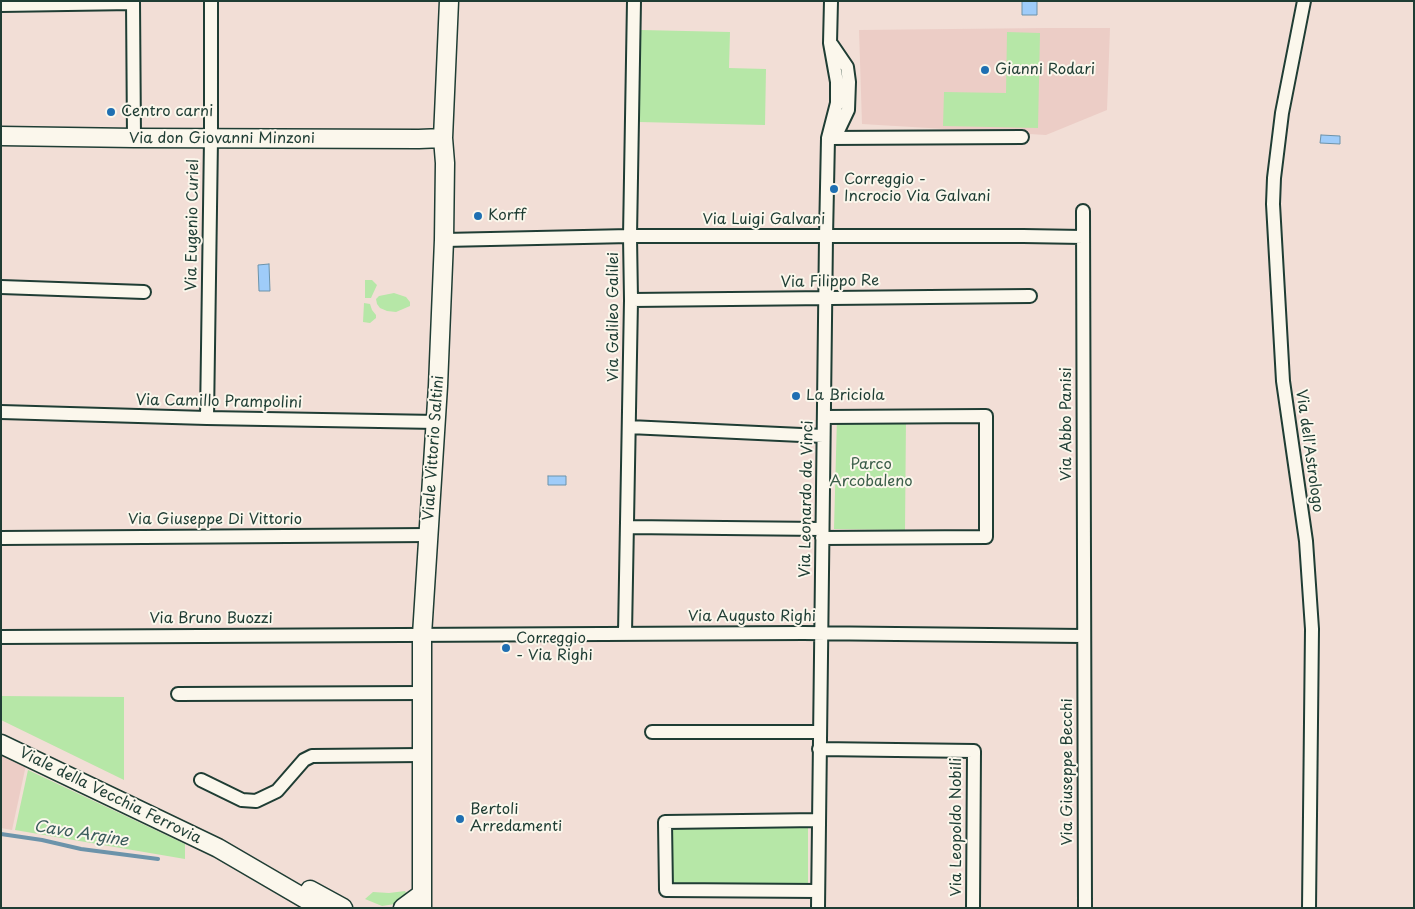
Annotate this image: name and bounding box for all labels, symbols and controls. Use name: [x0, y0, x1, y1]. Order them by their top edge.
place label: Gianni Rodari: [995, 61, 1095, 79]
marker: Gianni Rodari: [979, 64, 991, 76]
place label: Centro carni: [121, 103, 213, 121]
marker: Centro carni: [105, 106, 117, 118]
street label: Via don Giovanni Minzoni: [129, 130, 315, 148]
street label: Via Eugenio Curiel: [183, 159, 203, 291]
place label: Correggio - Incrocio Via Galvani: [844, 171, 991, 206]
marker: Correggio - Incrocio Via Galvani: [828, 183, 840, 195]
place label: Korff: [488, 207, 526, 225]
marker: Korff: [472, 210, 484, 222]
street label: Via Luigi Galvani: [703, 211, 825, 229]
street label: Via Galileo Galilei: [605, 252, 623, 382]
street label: Via Filippo Re: [781, 272, 879, 292]
street label: Via Abbo Panisi: [1058, 367, 1076, 481]
street label: Viale Vittorio Saltini: [420, 375, 448, 521]
place label: La Briciola: [806, 387, 885, 405]
street label: Via dell'Astrologo: [1291, 388, 1327, 514]
marker: La Briciola: [790, 390, 802, 402]
street label: Via Camillo Prampolini: [136, 392, 302, 412]
street label: Via Leonardo da Vinci: [797, 420, 817, 578]
park label: Parco Arcobaleno: [829, 456, 913, 491]
street label: Via Giuseppe Di Vittorio: [128, 511, 302, 529]
street label: Via Augusto Righi: [688, 608, 816, 626]
street label: Via Bruno Buozzi: [149, 610, 273, 628]
place label: Correggio - Via Righi: [516, 630, 593, 665]
marker: Correggio - Via Righi: [500, 642, 512, 654]
street label: Via Giuseppe Becchi: [1059, 698, 1077, 846]
street label: Viale della Vecchia Ferrovia: [16, 744, 204, 848]
street label: Via Leopoldo Nobili: [948, 758, 966, 896]
place label: Bertoli Arredamenti: [470, 801, 562, 836]
marker: Bertoli Arredamenti: [454, 813, 466, 825]
water label: Cavo Argine: [32, 817, 130, 851]

